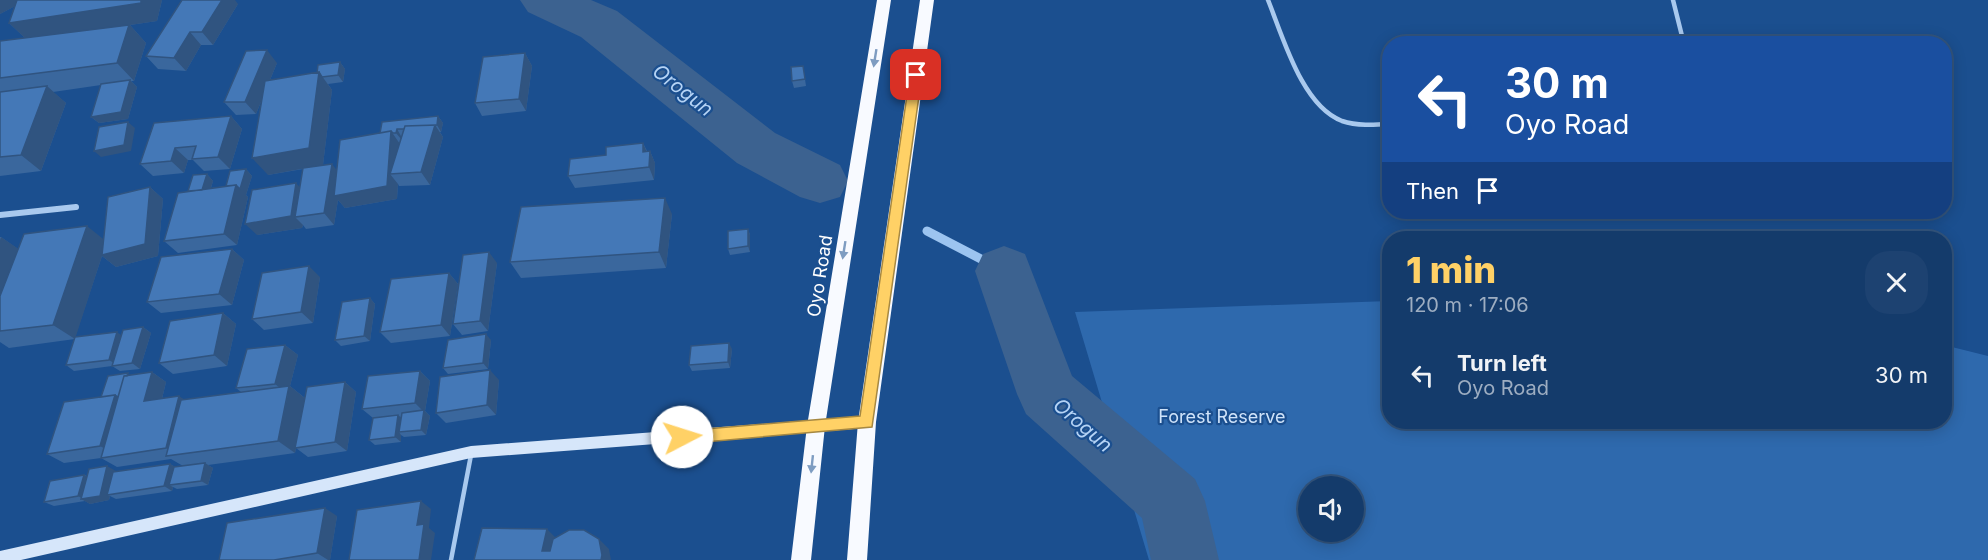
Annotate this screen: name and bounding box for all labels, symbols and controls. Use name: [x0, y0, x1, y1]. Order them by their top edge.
one-way arrow: [870, 48, 879, 67]
pin: [890, 49, 941, 100]
text: 30 m: [1505, 57, 1609, 108]
icon: arrive: [899, 58, 932, 91]
water label: Orogun: [648, 59, 718, 121]
icon: left: [1406, 60, 1484, 138]
text: Oyo Road: [1505, 108, 1629, 141]
icon: arrive: [1471, 174, 1504, 207]
text: Then: [1406, 178, 1459, 204]
street label: Oyo Road: [803, 233, 836, 318]
one-way arrow: [839, 241, 848, 260]
text: 1 min: [1406, 248, 1496, 292]
button: close: [1865, 251, 1928, 314]
text: 120 m · 17:06: [1406, 293, 1529, 317]
text: Turn left: [1457, 350, 1547, 376]
icon: left: [1406, 359, 1439, 392]
text: 30 m: [1875, 362, 1928, 388]
text: Oyo Road: [1457, 376, 1549, 400]
water label: Orogun: [1049, 393, 1117, 457]
position arrow: [650, 405, 714, 469]
park label: Forest Reserve: [1158, 406, 1286, 427]
one-way arrow: [807, 454, 816, 473]
map controls: [1298, 476, 1364, 542]
button: sound: [1298, 476, 1364, 542]

